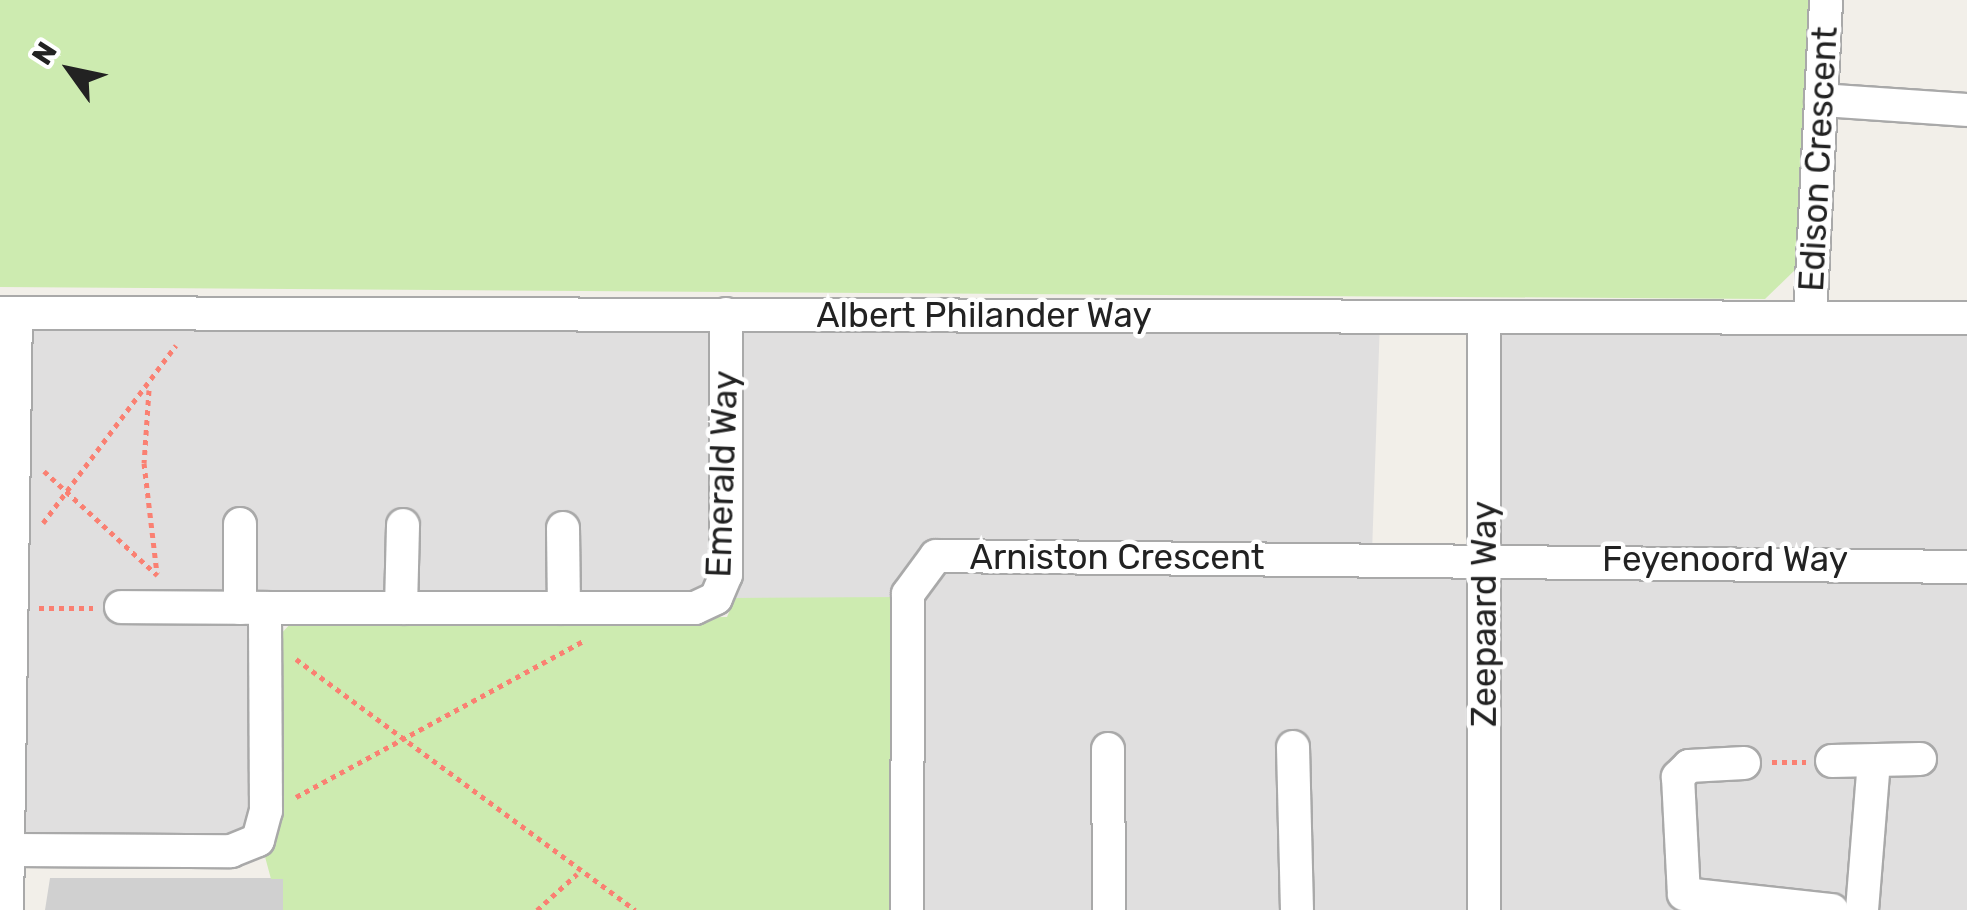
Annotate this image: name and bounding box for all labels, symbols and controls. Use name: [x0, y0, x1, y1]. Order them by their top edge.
north arrow: [20, 20, 120, 120]
street label: Edison Crescent: [1790, 25, 1846, 293]
text: N: [25, 36, 64, 71]
street label: Albert Philander Way: [815, 294, 1153, 336]
street label: Emerald Way: [697, 369, 747, 579]
street label: Zeepaard Way: [1463, 501, 1505, 727]
street label: Arniston Crescent: [969, 536, 1265, 578]
street label: Feyenoord Way: [1602, 538, 1848, 580]

